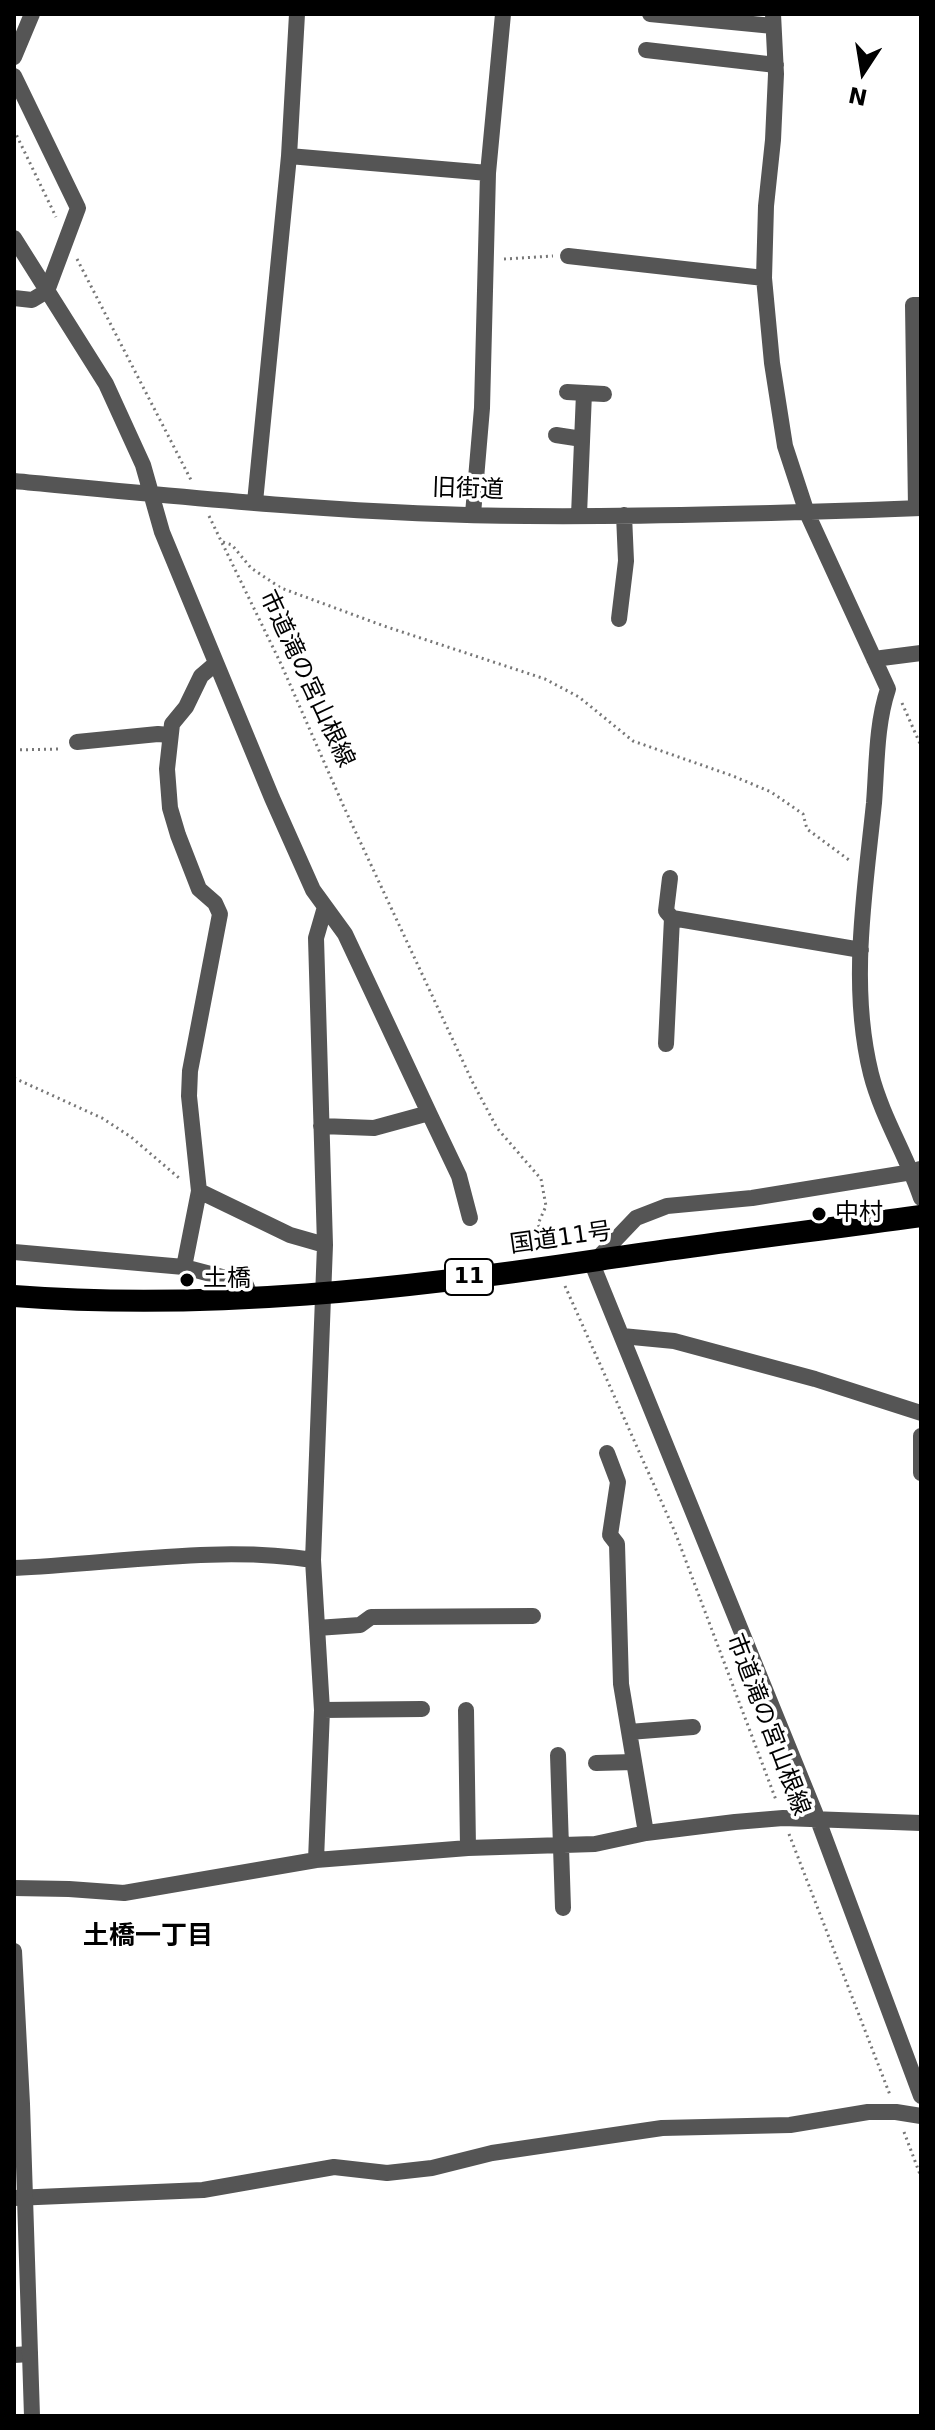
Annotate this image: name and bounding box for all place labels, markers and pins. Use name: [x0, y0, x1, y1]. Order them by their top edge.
place label: 中村: [835, 1200, 883, 1228]
marker: 中村: [810, 1205, 828, 1223]
place label: 土橋: [203, 1266, 251, 1294]
marker: 土橋: [178, 1271, 196, 1289]

